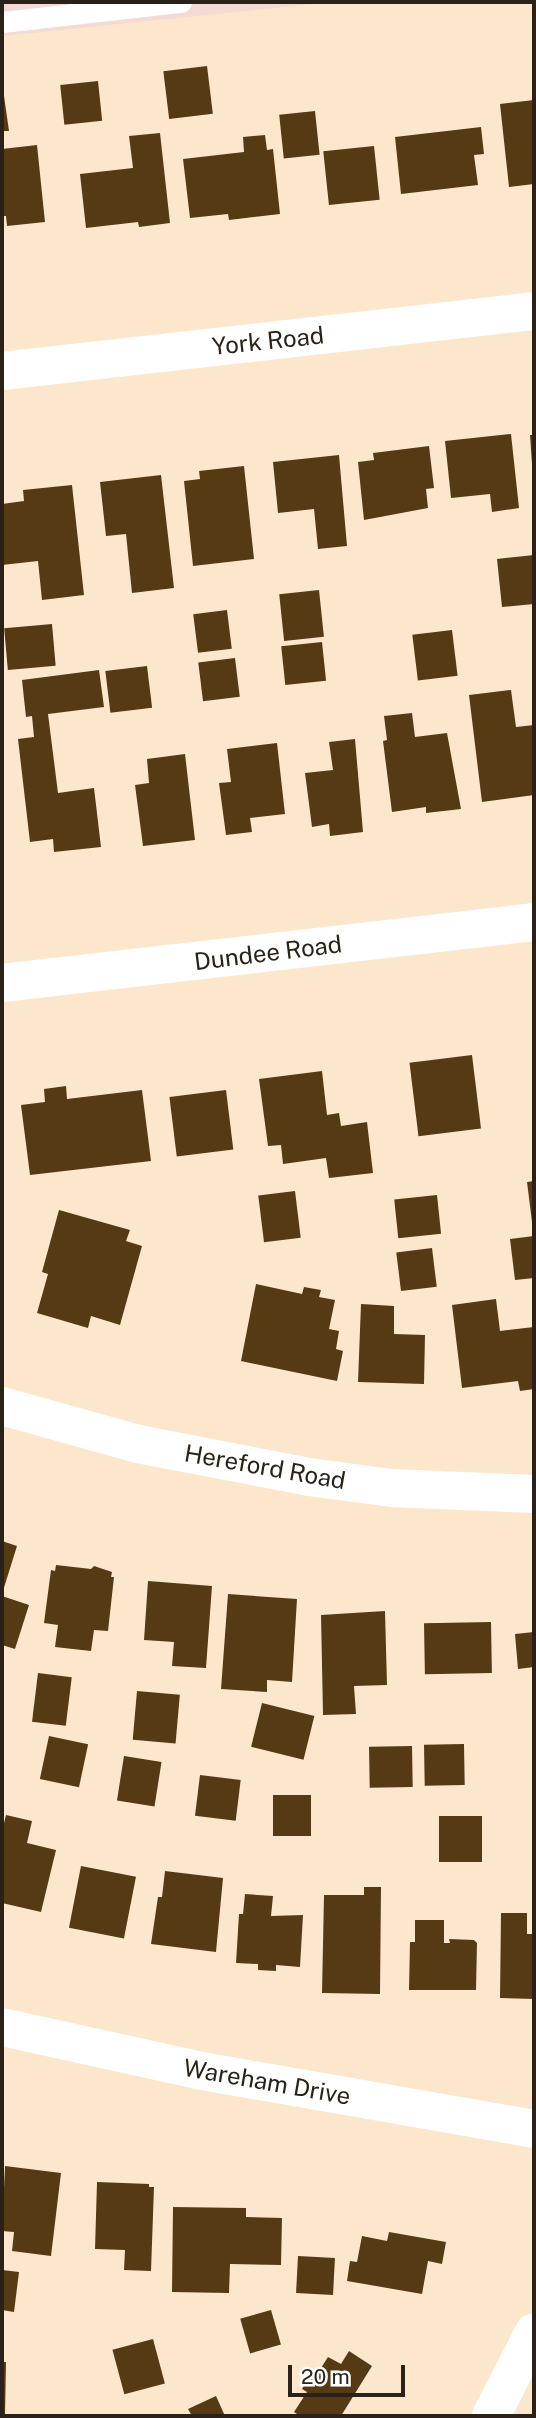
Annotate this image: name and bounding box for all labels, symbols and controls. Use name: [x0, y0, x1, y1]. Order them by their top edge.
street label: York Road: [211, 321, 325, 361]
street label: Dundee Road: [192, 930, 344, 976]
street label: Hereford Road: [182, 1439, 348, 1495]
street label: Wareham Drive: [181, 2053, 353, 2111]
scale bar: [291, 2352, 408, 2396]
text: 20 m: [301, 2364, 350, 2389]

